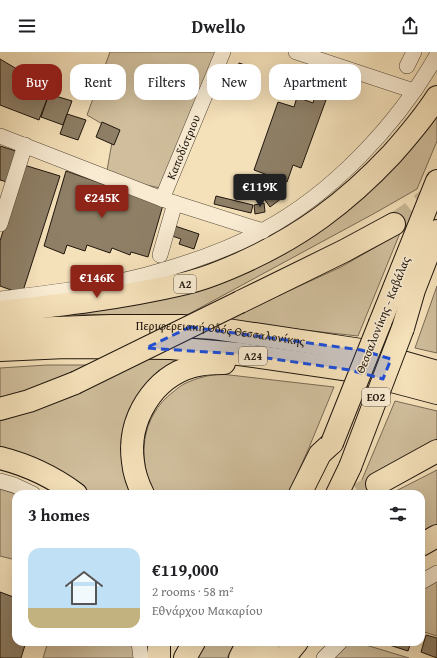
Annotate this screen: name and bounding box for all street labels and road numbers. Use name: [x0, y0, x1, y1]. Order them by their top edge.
street label: Καποδίστριου: [162, 112, 204, 182]
street label: Θεσσαλονίκης - Καβάλας: [351, 254, 414, 376]
road number: Α2: [174, 275, 196, 293]
street label: Περιφερειακή Οδός Θεσσαλονίκης: [136, 317, 306, 350]
road number: Α24: [239, 347, 267, 365]
road number: ΕΟ2: [362, 388, 390, 406]

